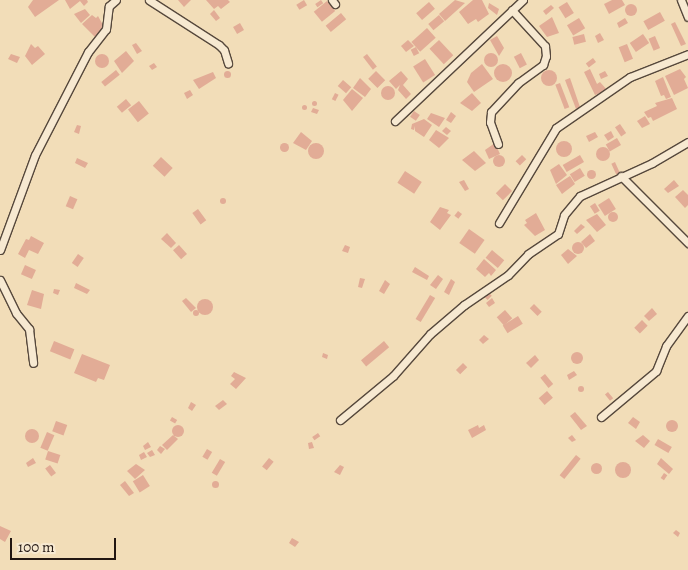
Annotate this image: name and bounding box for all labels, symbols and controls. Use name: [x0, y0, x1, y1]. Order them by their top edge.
scale bar: [12, 528, 119, 560]
text: 100 m: [18, 537, 55, 557]

